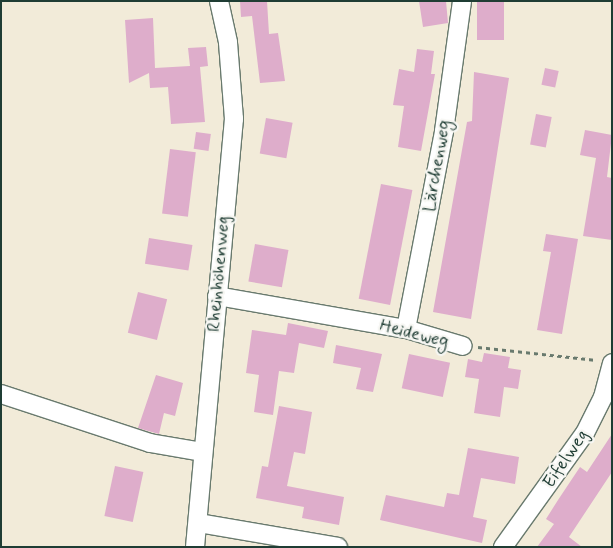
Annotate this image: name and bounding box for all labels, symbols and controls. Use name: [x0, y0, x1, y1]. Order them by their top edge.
street label: Lärchenweg: [418, 118, 456, 214]
street label: Rheinhöhenweg: [203, 215, 235, 333]
street label: Heideweg: [377, 315, 451, 353]
street label: Eifelweg: [539, 426, 593, 492]

